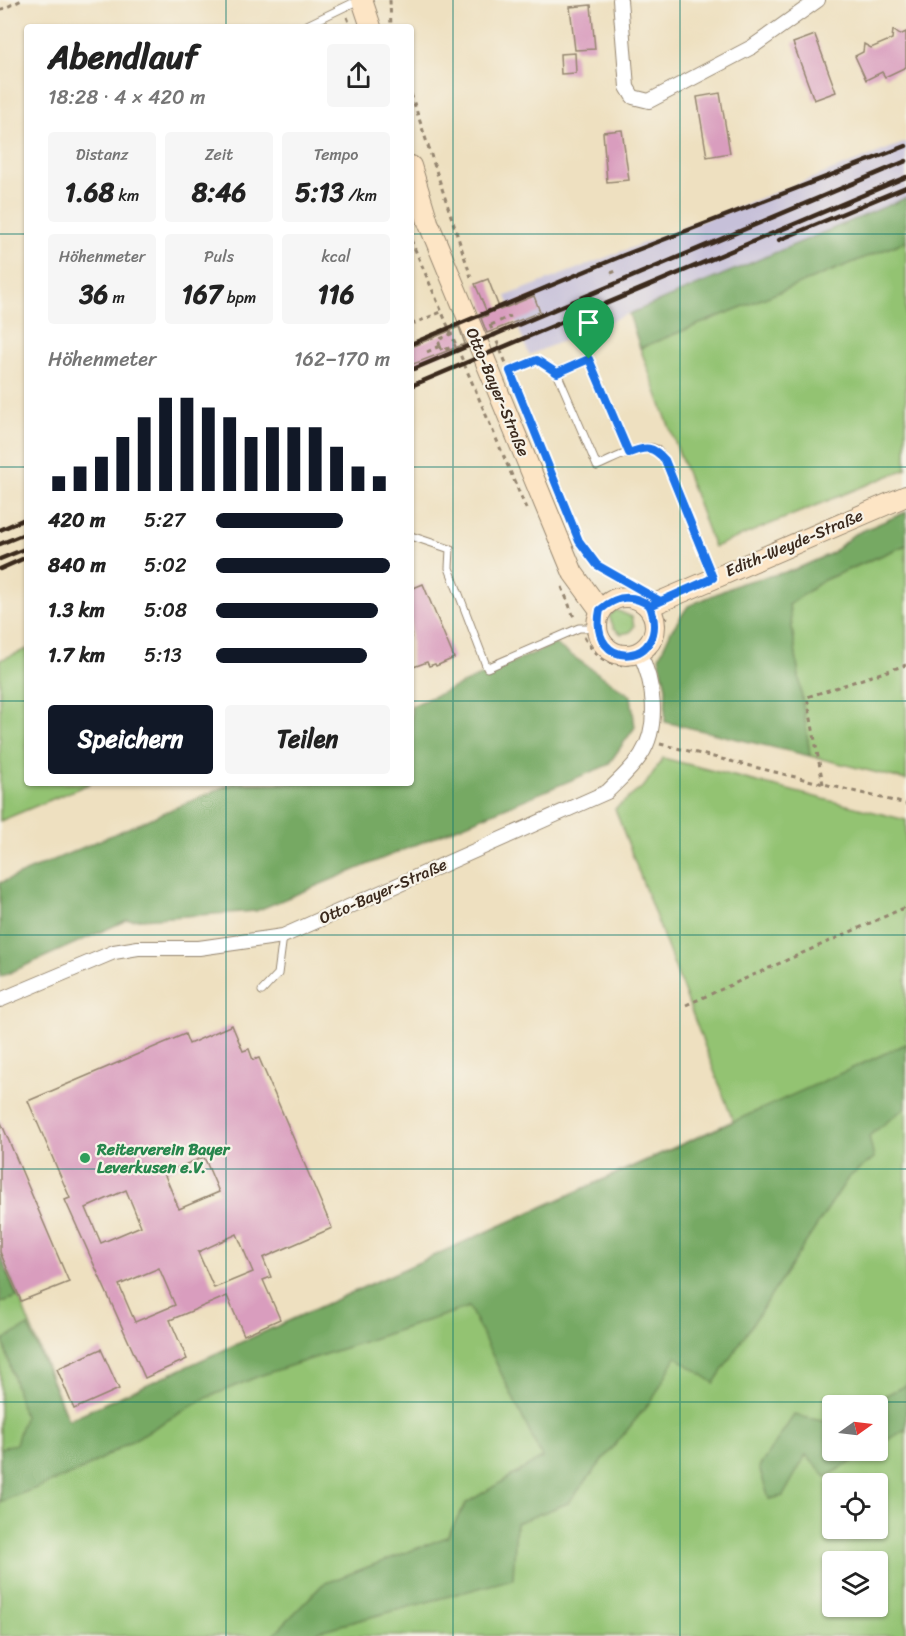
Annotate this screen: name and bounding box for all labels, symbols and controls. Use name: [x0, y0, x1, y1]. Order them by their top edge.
text: Abendlauf: [48, 28, 198, 86]
button: share: [327, 44, 390, 107]
text: 18:28 · 4 × 420 m: [48, 80, 205, 115]
text: Distanz: [76, 140, 128, 169]
text: Zeit: [205, 140, 233, 169]
text: Tempo: [314, 140, 358, 169]
text: 1.68: [65, 169, 114, 215]
text: 8:46: [192, 169, 246, 215]
text: 5:13: [295, 169, 344, 215]
text: km: [114, 181, 139, 210]
text: /km: [344, 181, 377, 210]
text: Höhenmeter: [59, 242, 145, 271]
text: Puls: [204, 242, 234, 271]
text: kcal: [321, 242, 351, 271]
text: 36: [79, 271, 108, 317]
text: 167: [182, 271, 223, 317]
text: 116: [317, 271, 355, 317]
text: m: [108, 283, 125, 312]
text: bpm: [223, 283, 256, 312]
pin: [563, 297, 614, 359]
icon: arrive: [572, 306, 605, 339]
street label: Otto-Bayer-Straße: [458, 323, 538, 461]
text: Höhenmeter: [48, 342, 156, 377]
text: 162–170 m: [294, 342, 390, 377]
street label: Edith-Weyde-Straße: [721, 501, 867, 585]
text: 420 m: [48, 503, 105, 538]
text: 5:27: [144, 503, 185, 538]
text: 840 m: [48, 548, 106, 583]
text: 5:02: [144, 548, 186, 583]
text: 1.3 km: [48, 593, 105, 628]
text: 5:08: [144, 593, 187, 628]
text: 1.7 km: [48, 638, 105, 673]
text: 5:13: [144, 638, 182, 673]
button: Speichern: [48, 705, 213, 774]
button: Teilen: [225, 705, 390, 774]
street label: Otto-Bayer-Straße: [314, 850, 452, 932]
place label: Reiterverein Bayer Leverkusen e.V.: [96, 1135, 231, 1182]
marker: Reiterverein Bayer Leverkusen e.V.: [78, 1151, 92, 1165]
north arrow: [822, 1395, 888, 1461]
map controls: [822, 1395, 888, 1617]
button: locate: [822, 1473, 888, 1539]
button: layers: [822, 1551, 888, 1617]

